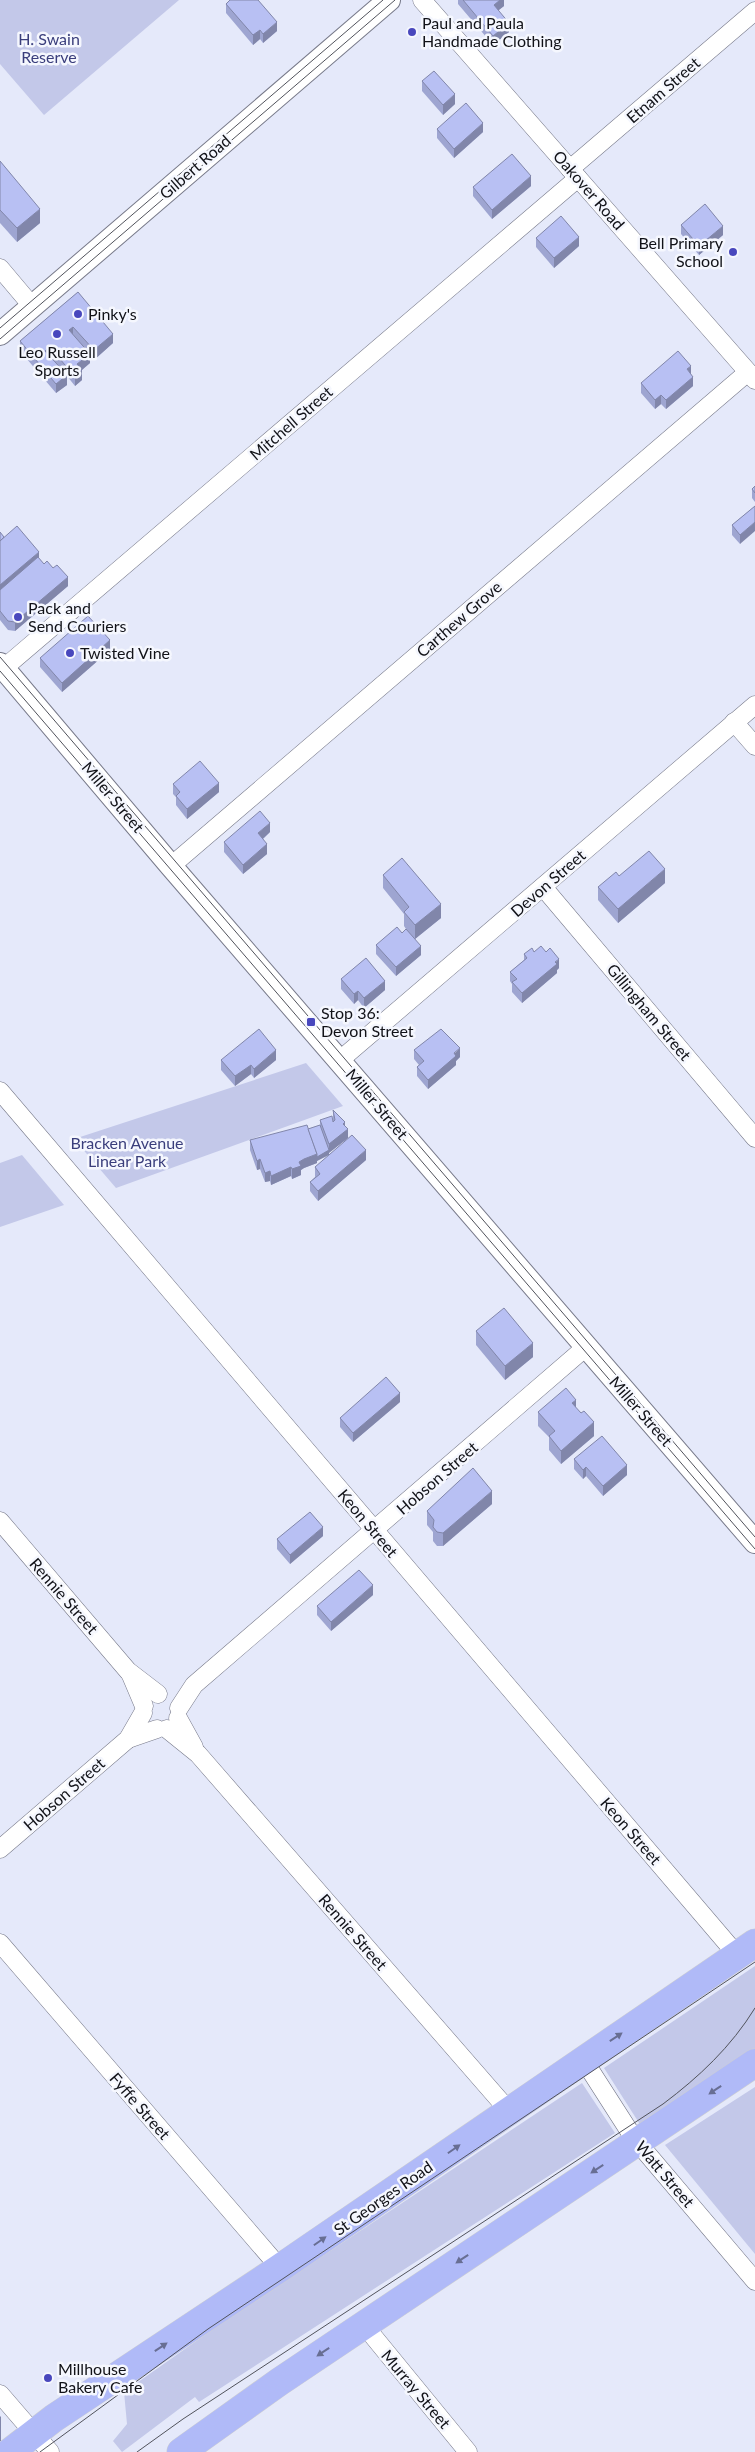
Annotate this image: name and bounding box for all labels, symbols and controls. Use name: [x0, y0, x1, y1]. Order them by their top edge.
place label: Paul and Paula Handmade Clothing: [422, 13, 562, 50]
marker: Paul and Paula Handmade Clothing: [406, 26, 418, 38]
park label: H. Swain Reserve: [18, 29, 80, 66]
street label: Etnam Street: [622, 52, 703, 127]
street label: Gilbert Road: [155, 131, 234, 203]
street label: Oakover Road: [550, 146, 629, 233]
place label: Bell Primary School: [638, 233, 724, 270]
marker: Bell Primary School: [727, 246, 739, 258]
place label: Pinky's: [88, 304, 137, 323]
marker: Pinky's: [72, 308, 84, 320]
marker: Leo Russell Sports: [51, 328, 63, 340]
place label: Leo Russell Sports: [18, 342, 96, 379]
street label: Mitchell Street: [246, 381, 336, 464]
street label: Carthew Grove: [412, 577, 505, 661]
place label: Pack and Send Couriers: [28, 598, 126, 635]
marker: Pack and Send Couriers: [12, 611, 24, 623]
place label: Twisted Vine: [80, 643, 170, 662]
marker: Twisted Vine: [64, 647, 76, 659]
street label: Miller Street: [78, 758, 149, 836]
street label: Devon Street: [506, 845, 589, 920]
street label: Gillingham Street: [603, 959, 696, 1064]
place label: Stop 36: Devon Street: [321, 1003, 414, 1040]
marker: Stop 36: Devon Street: [305, 1016, 317, 1028]
street label: Miller Street: [342, 1065, 413, 1143]
park label: Bracken Avenue Linear Park: [70, 1133, 184, 1170]
street label: Miller Street: [606, 1372, 677, 1450]
street label: Hobson Street: [392, 1437, 481, 1518]
street label: Keon Street: [335, 1485, 402, 1561]
street label: Rennie Street: [26, 1554, 103, 1638]
street label: Hobson Street: [19, 1753, 108, 1834]
street label: Keon Street: [597, 1793, 666, 1868]
street label: Rennie Street: [315, 1890, 392, 1974]
one-way arrow: [610, 2032, 623, 2042]
street label: Fyffe Street: [106, 2068, 175, 2143]
one-way arrow: [708, 2086, 721, 2095]
street label: Watt Street: [632, 2137, 699, 2211]
one-way arrow: [447, 2144, 461, 2154]
street label: St Georges Road: [330, 2157, 436, 2239]
one-way arrow: [591, 2164, 604, 2174]
one-way arrow: [313, 2236, 327, 2246]
one-way arrow: [456, 2254, 469, 2264]
one-way arrow: [154, 2342, 168, 2352]
street label: Murray Street: [378, 2345, 455, 2432]
one-way arrow: [316, 2347, 330, 2357]
place label: Millhouse Bakery Cafe: [58, 2359, 142, 2396]
marker: Millhouse Bakery Cafe: [42, 2372, 54, 2384]

